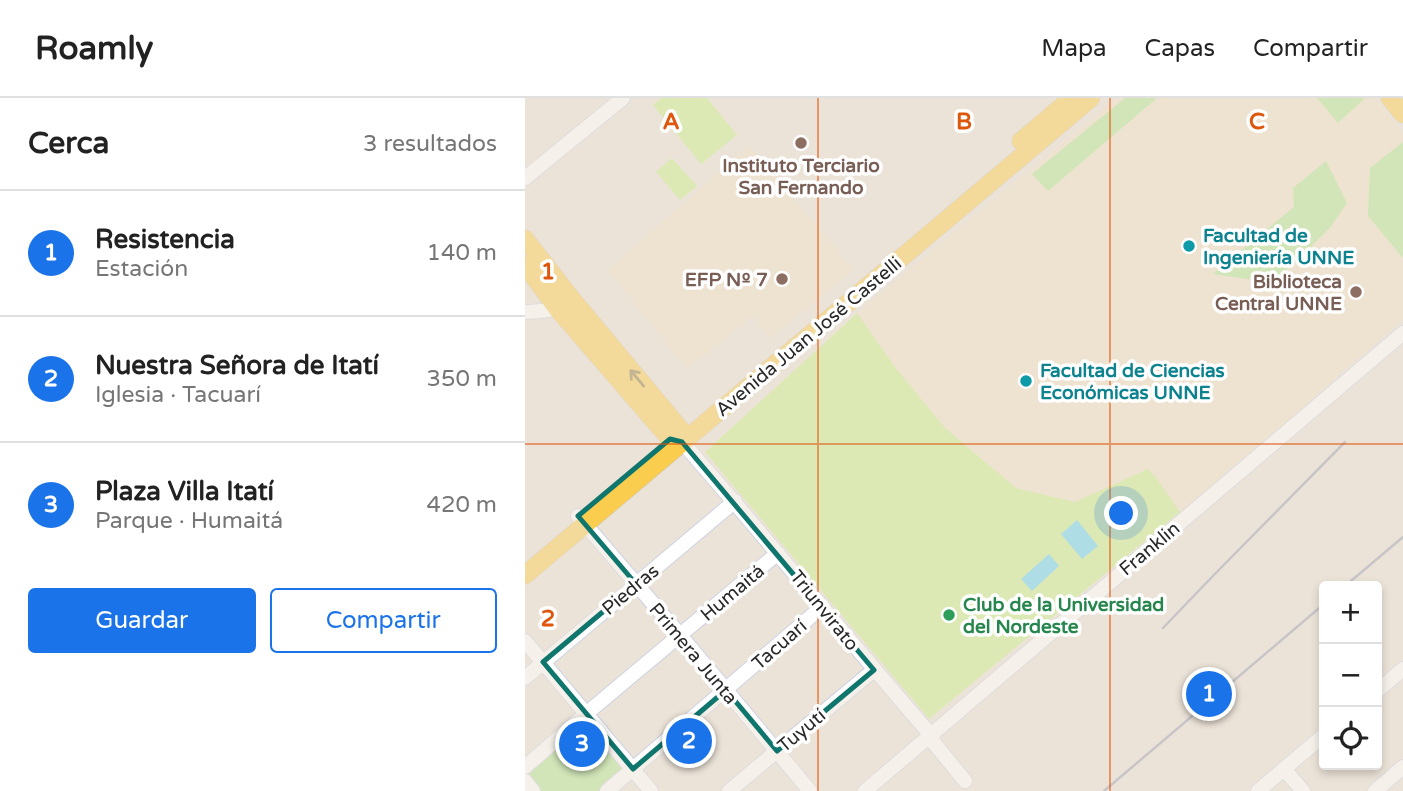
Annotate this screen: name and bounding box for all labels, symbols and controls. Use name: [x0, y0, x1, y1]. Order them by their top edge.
text: Roamly: [35, 29, 153, 68]
text: Mapa: [1041, 34, 1107, 63]
text: Capas: [1145, 34, 1215, 63]
text: Compartir: [1253, 34, 1368, 63]
text: A: [662, 108, 680, 136]
text: B: [956, 108, 972, 136]
text: C: [1249, 108, 1265, 136]
text: Cerca: [28, 125, 109, 162]
text: 3 resultados: [363, 130, 497, 158]
marker: Instituto Terciario San Fernando: [793, 135, 809, 151]
place label: Instituto Terciario San Fernando: [722, 155, 880, 199]
text: Resistencia: [95, 224, 235, 255]
place label: Facultad de Ingeniería UNNE: [1203, 225, 1354, 270]
marker: Facultad de Ingeniería UNNE: [1181, 238, 1197, 254]
text: 1: [44, 239, 58, 267]
text: 140 m: [427, 239, 497, 267]
street label: Avenida Juan José Castelli: [711, 253, 906, 421]
text: Estación: [95, 255, 188, 283]
text: 1: [541, 258, 555, 286]
place label: EFP Nº 7: [685, 269, 768, 291]
marker: EFP Nº 7: [774, 271, 790, 287]
place label: Biblioteca Central UNNE: [1215, 271, 1342, 315]
marker: Biblioteca Central UNNE: [1348, 284, 1364, 300]
text: Nuestra Señora de Itatí: [95, 350, 379, 381]
place label: Facultad de Ciencias Económicas UNNE: [1040, 360, 1225, 404]
text: 2: [44, 365, 58, 393]
text: 350 m: [427, 365, 497, 393]
one-way arrow: [629, 369, 645, 387]
marker: Facultad de Ciencias Económicas UNNE: [1018, 373, 1034, 389]
text: Iglesia · Tacuarí: [95, 381, 261, 409]
text: Plaza Villa Itatí: [95, 476, 274, 507]
text: 3: [44, 491, 58, 519]
text: 420 m: [427, 491, 497, 519]
your location: [1104, 496, 1138, 530]
text: Parque · Humaitá: [95, 507, 283, 535]
street label: Franklin: [1115, 517, 1184, 580]
street label: Piedras: [598, 560, 663, 620]
street label: Humaitá: [696, 560, 769, 626]
street label: Triunvirato: [785, 566, 863, 655]
map controls: [1319, 581, 1382, 770]
button: +: [1319, 581, 1382, 644]
button: Guardar: [28, 588, 256, 653]
button: Compartir: [270, 588, 497, 653]
place label: Club de la Universidad del Nordeste: [963, 594, 1164, 638]
street label: Primera Junta: [644, 599, 742, 709]
text: 2: [541, 605, 555, 633]
marker: Club de la Universidad del Nordeste: [941, 607, 957, 623]
street label: Tacuarí: [748, 615, 812, 674]
button: −: [1319, 644, 1382, 707]
pin: 1: [1186, 668, 1232, 720]
street label: Tuyutí: [773, 704, 830, 757]
button: locate: [1319, 707, 1382, 770]
pin: 2: [666, 715, 712, 767]
pin: 3: [559, 718, 605, 770]

